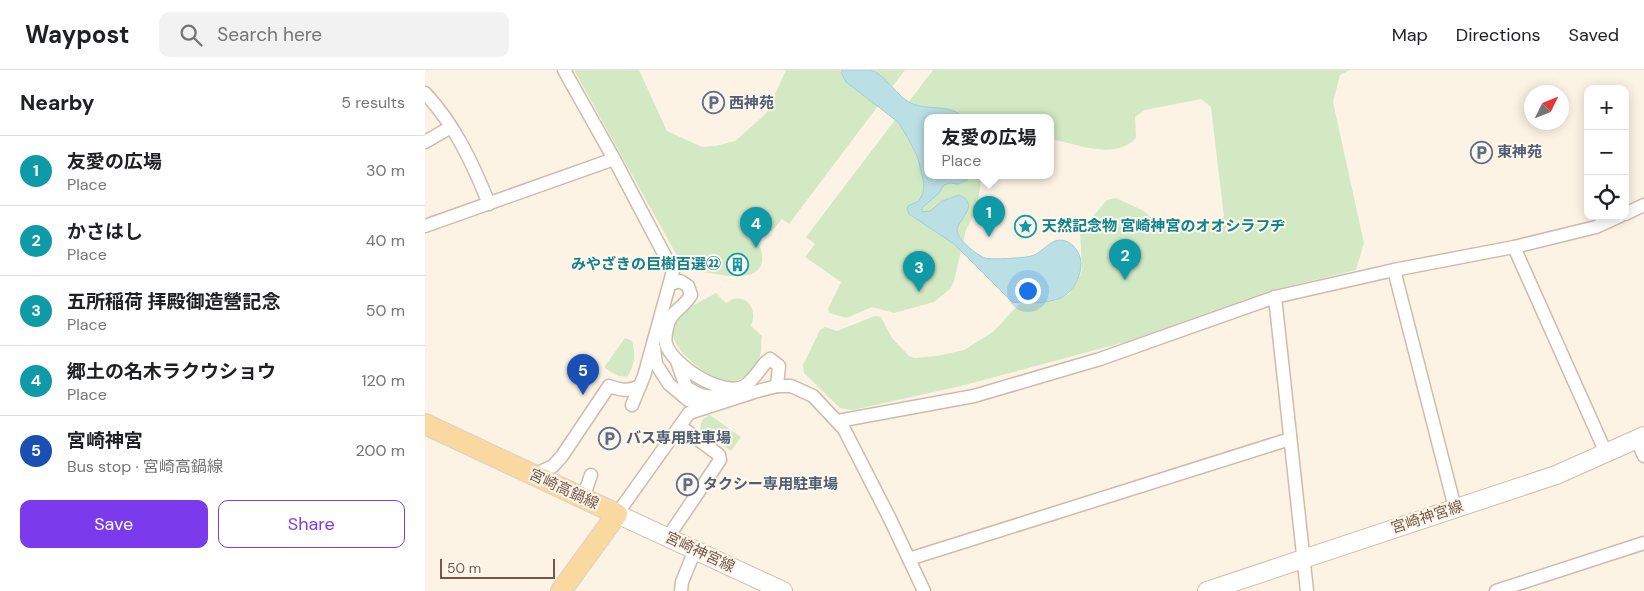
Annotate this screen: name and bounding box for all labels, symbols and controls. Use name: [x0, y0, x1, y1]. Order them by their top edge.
search box: [159, 12, 509, 57]
text: Waypost: [25, 19, 129, 50]
icon: search: [177, 21, 205, 49]
text: Search here: [217, 22, 322, 47]
text: Map: [1392, 23, 1428, 47]
text: Directions: [1456, 23, 1541, 47]
text: Saved: [1569, 23, 1619, 47]
north arrow: [1524, 85, 1569, 130]
map controls: [1584, 85, 1629, 220]
button: +: [1584, 85, 1629, 130]
text: Nearby: [20, 89, 94, 117]
parking icon: 西神苑: [701, 91, 725, 115]
text: 5 results: [341, 92, 405, 113]
place label: 西神苑: [729, 93, 774, 113]
popup: [924, 114, 1054, 179]
text: 友愛の広場: [941, 125, 1037, 150]
button: −: [1584, 130, 1629, 175]
parking icon: 東神苑: [1469, 140, 1493, 164]
place label: 東神苑: [1497, 142, 1542, 162]
text: 友愛の広場: [67, 149, 162, 174]
text: Place: [941, 150, 981, 171]
text: 1: [33, 160, 39, 181]
text: 30 m: [366, 160, 405, 181]
text: Place: [67, 174, 107, 195]
button: locate: [1584, 175, 1629, 220]
pin: 1: [973, 196, 1005, 237]
pin: 4: [740, 207, 772, 248]
place icon: 天然記念物 宮崎神宮のオオシラフヂ: [1014, 214, 1038, 238]
place label: 天然記念物 宮崎神宮のオオシラフヂ: [1042, 216, 1286, 236]
text: かさはし: [67, 219, 143, 244]
text: 2: [31, 230, 41, 251]
text: 40 m: [366, 230, 405, 251]
pin: 2: [1109, 239, 1141, 280]
text: Place: [67, 244, 107, 265]
pin: 3: [903, 251, 935, 292]
building icon: みやざきの巨樹百選㉒: [725, 252, 749, 276]
place label: みやざきの巨樹百選㉒: [571, 254, 721, 274]
your location: [1015, 278, 1041, 304]
text: 五所稲荷 拝殿御造營記念: [67, 289, 280, 314]
text: 3: [31, 300, 41, 321]
text: 50 m: [366, 300, 405, 321]
text: Place: [67, 314, 107, 335]
pin: 5: [567, 354, 599, 395]
text: 郷土の名木ラクウショウ: [67, 359, 276, 384]
text: 4: [31, 370, 41, 391]
text: 120 m: [361, 370, 405, 391]
text: Place: [67, 384, 107, 405]
parking icon: バス専用駐車場: [598, 426, 622, 450]
text: 宮崎神宮: [67, 428, 143, 453]
place label: バス専用駐車場: [626, 428, 731, 448]
text: 5: [31, 440, 41, 461]
text: 200 m: [356, 440, 405, 461]
text: Bus stop · 宮崎高鍋線: [67, 456, 223, 477]
street label: 宮崎高鍋線: [526, 464, 602, 514]
parking icon: タクシー専用駐車場: [675, 472, 699, 496]
place label: タクシー専用駐車場: [703, 474, 838, 494]
street label: 宮崎神宮線: [1388, 496, 1466, 538]
button: Save: [20, 500, 208, 548]
button: Share: [218, 500, 405, 548]
street label: 宮崎神宮線: [662, 527, 738, 577]
scale bar: [440, 556, 555, 579]
text: 50 m: [447, 559, 481, 577]

